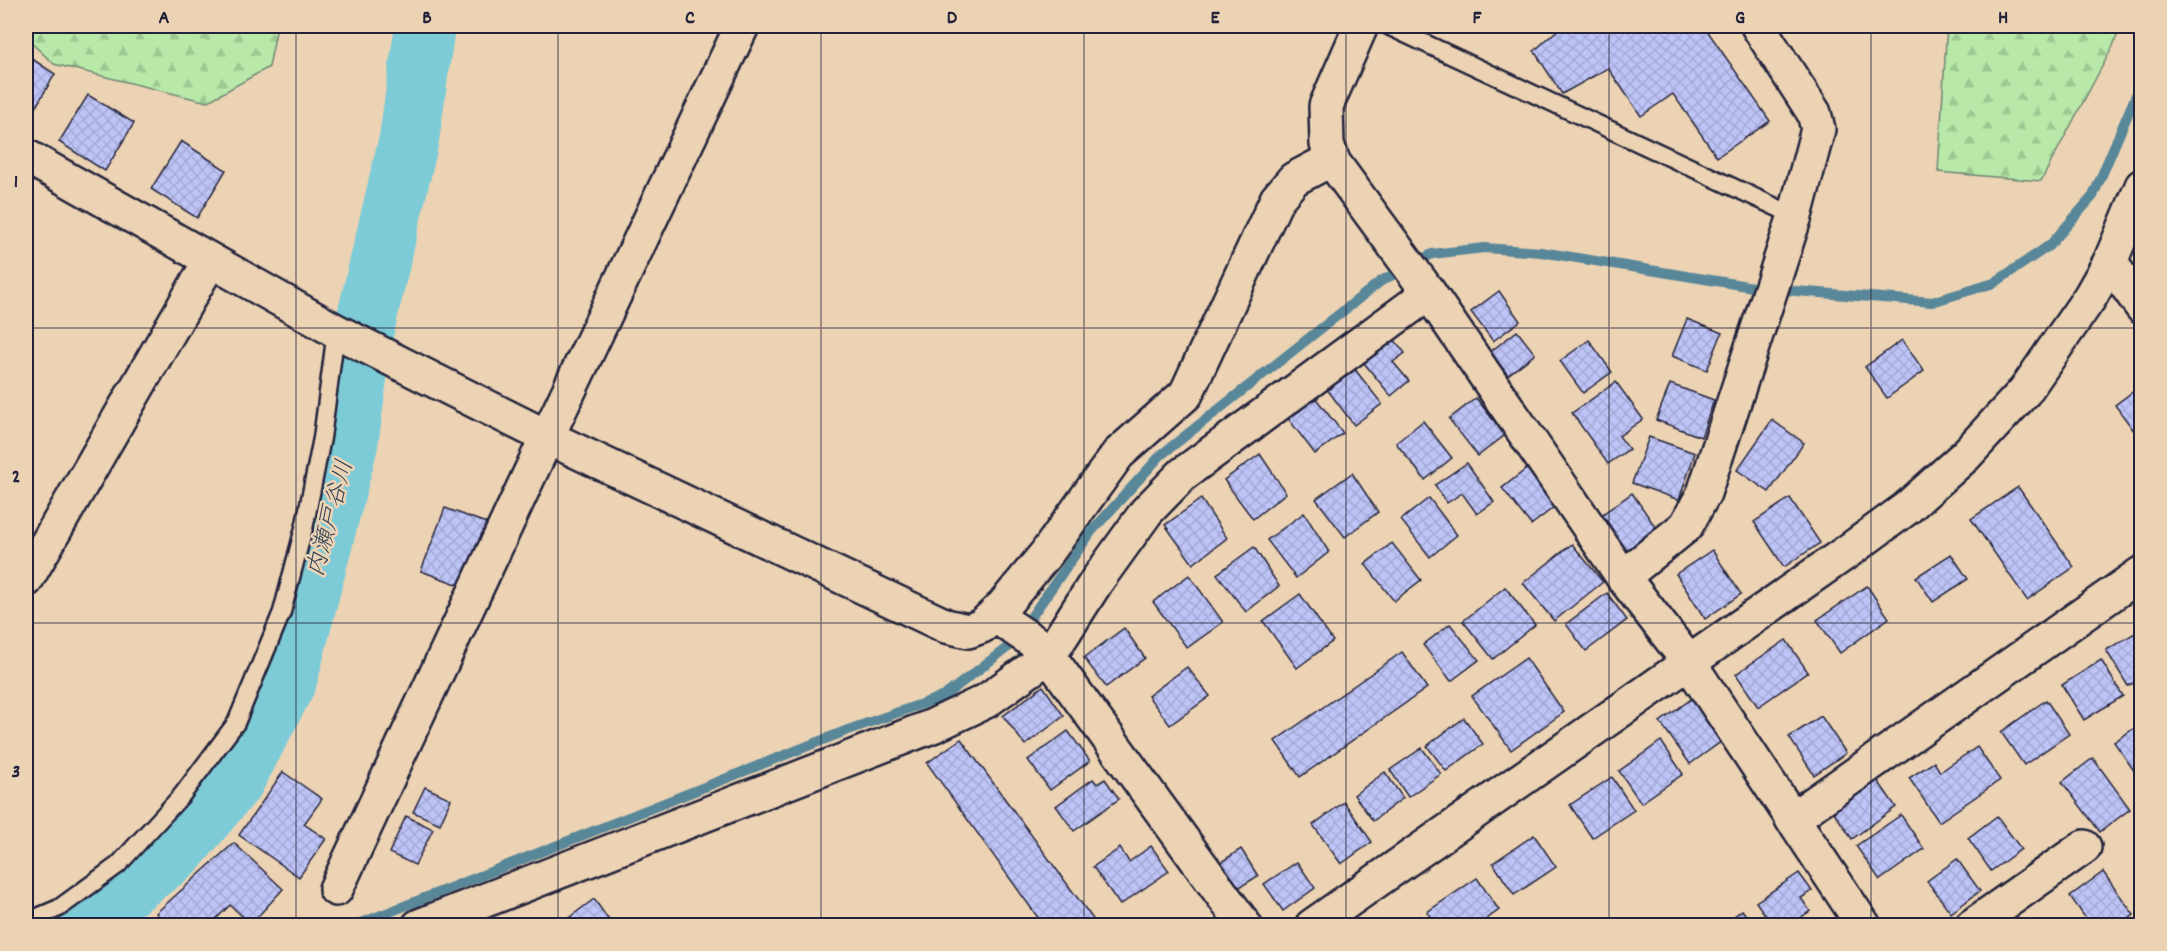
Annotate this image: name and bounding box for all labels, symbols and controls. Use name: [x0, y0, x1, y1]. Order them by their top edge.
text: A: [159, 5, 170, 33]
text: B: [422, 5, 432, 33]
text: C: [685, 5, 695, 33]
text: D: [947, 5, 958, 33]
text: E: [1210, 5, 1220, 33]
text: F: [1473, 5, 1483, 33]
text: G: [1735, 5, 1745, 33]
text: H: [1998, 5, 2008, 33]
text: 1: [14, 169, 18, 197]
water label: 内瀬戸谷川: [300, 456, 364, 581]
text: 2: [12, 464, 20, 492]
text: 3: [12, 759, 20, 787]

